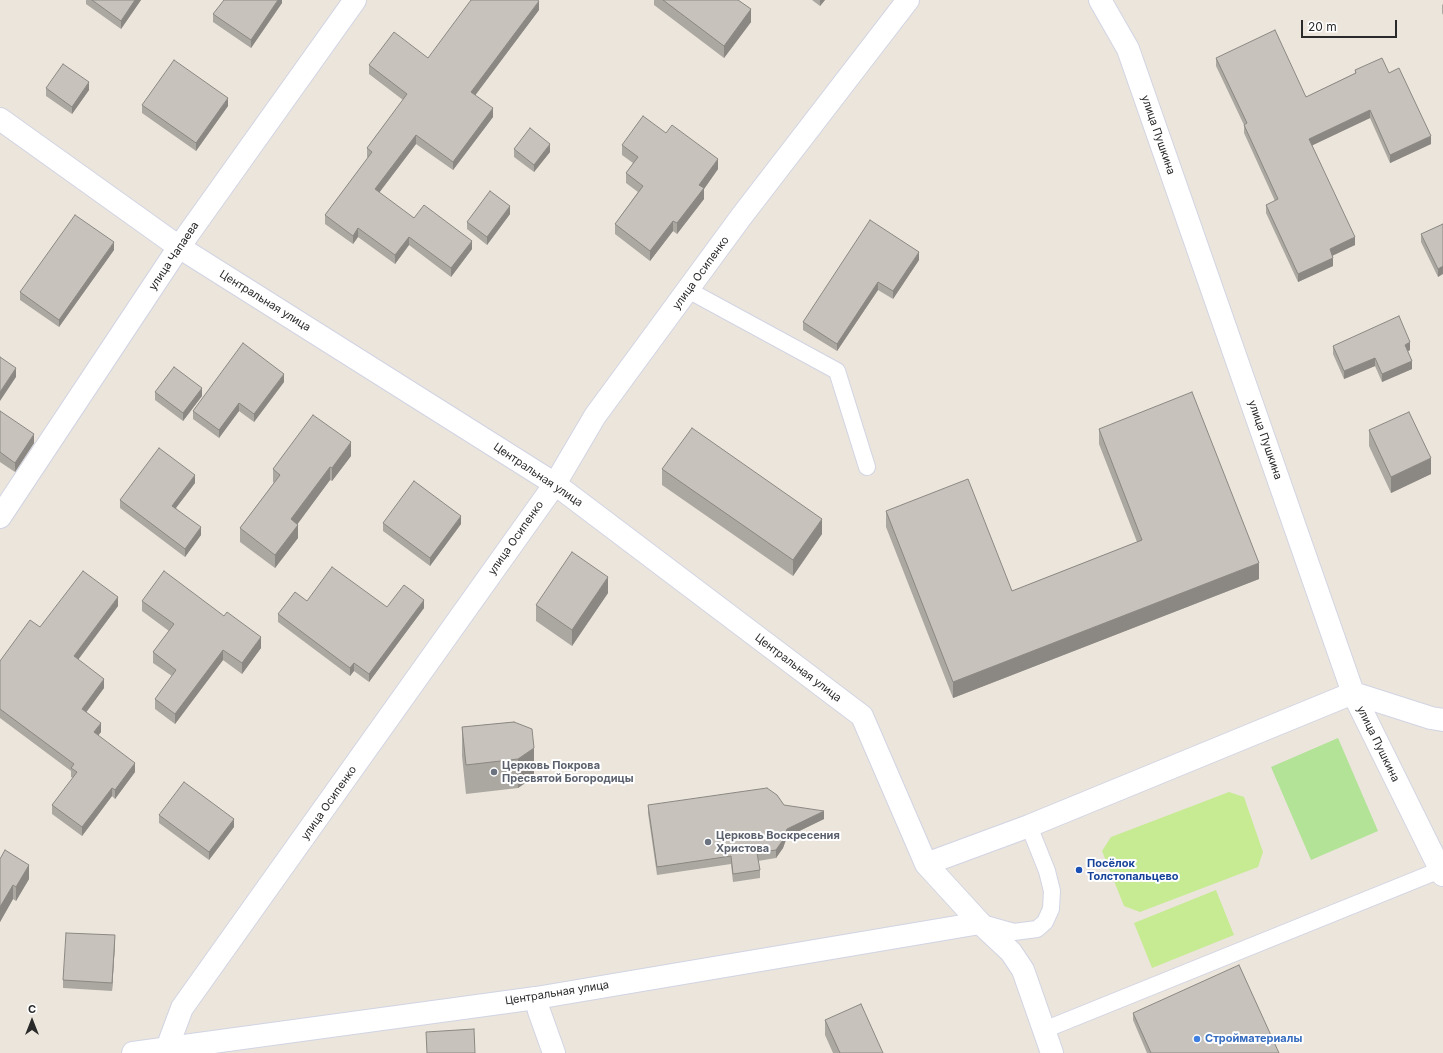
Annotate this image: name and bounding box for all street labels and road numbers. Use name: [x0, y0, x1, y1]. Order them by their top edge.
street label: улица Пушкина: [1138, 94, 1178, 176]
street label: улица Чапаева: [146, 219, 202, 293]
street label: улица Осипенко: [670, 234, 732, 312]
street label: Центральная улица: [217, 268, 313, 334]
street label: улица Пушкина: [1245, 399, 1285, 481]
street label: Центральная улица: [491, 440, 585, 510]
street label: улица Осипенко: [486, 498, 546, 578]
street label: Центральная улица: [752, 631, 844, 705]
street label: улица Пушкина: [1354, 704, 1402, 784]
street label: улица Осипенко: [299, 763, 359, 843]
street label: Центральная улица: [504, 978, 610, 1008]

